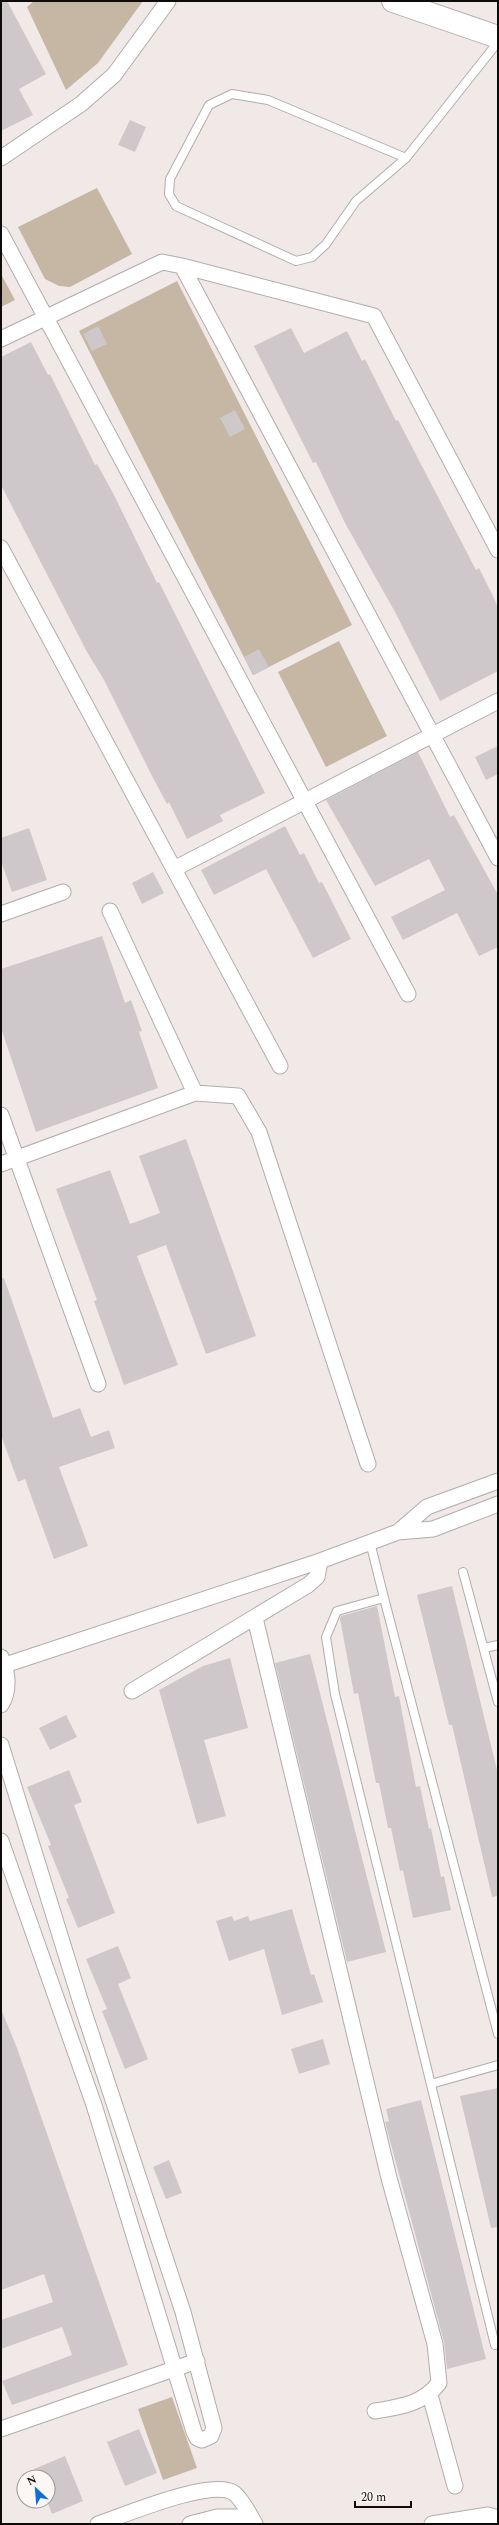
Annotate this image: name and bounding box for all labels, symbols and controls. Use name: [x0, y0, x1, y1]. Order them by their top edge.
north arrow: [16, 2469, 56, 2509]
text: N: [24, 2471, 40, 2490]
scale bar: [355, 2483, 411, 2509]
text: 20 m: [361, 2488, 386, 2507]

